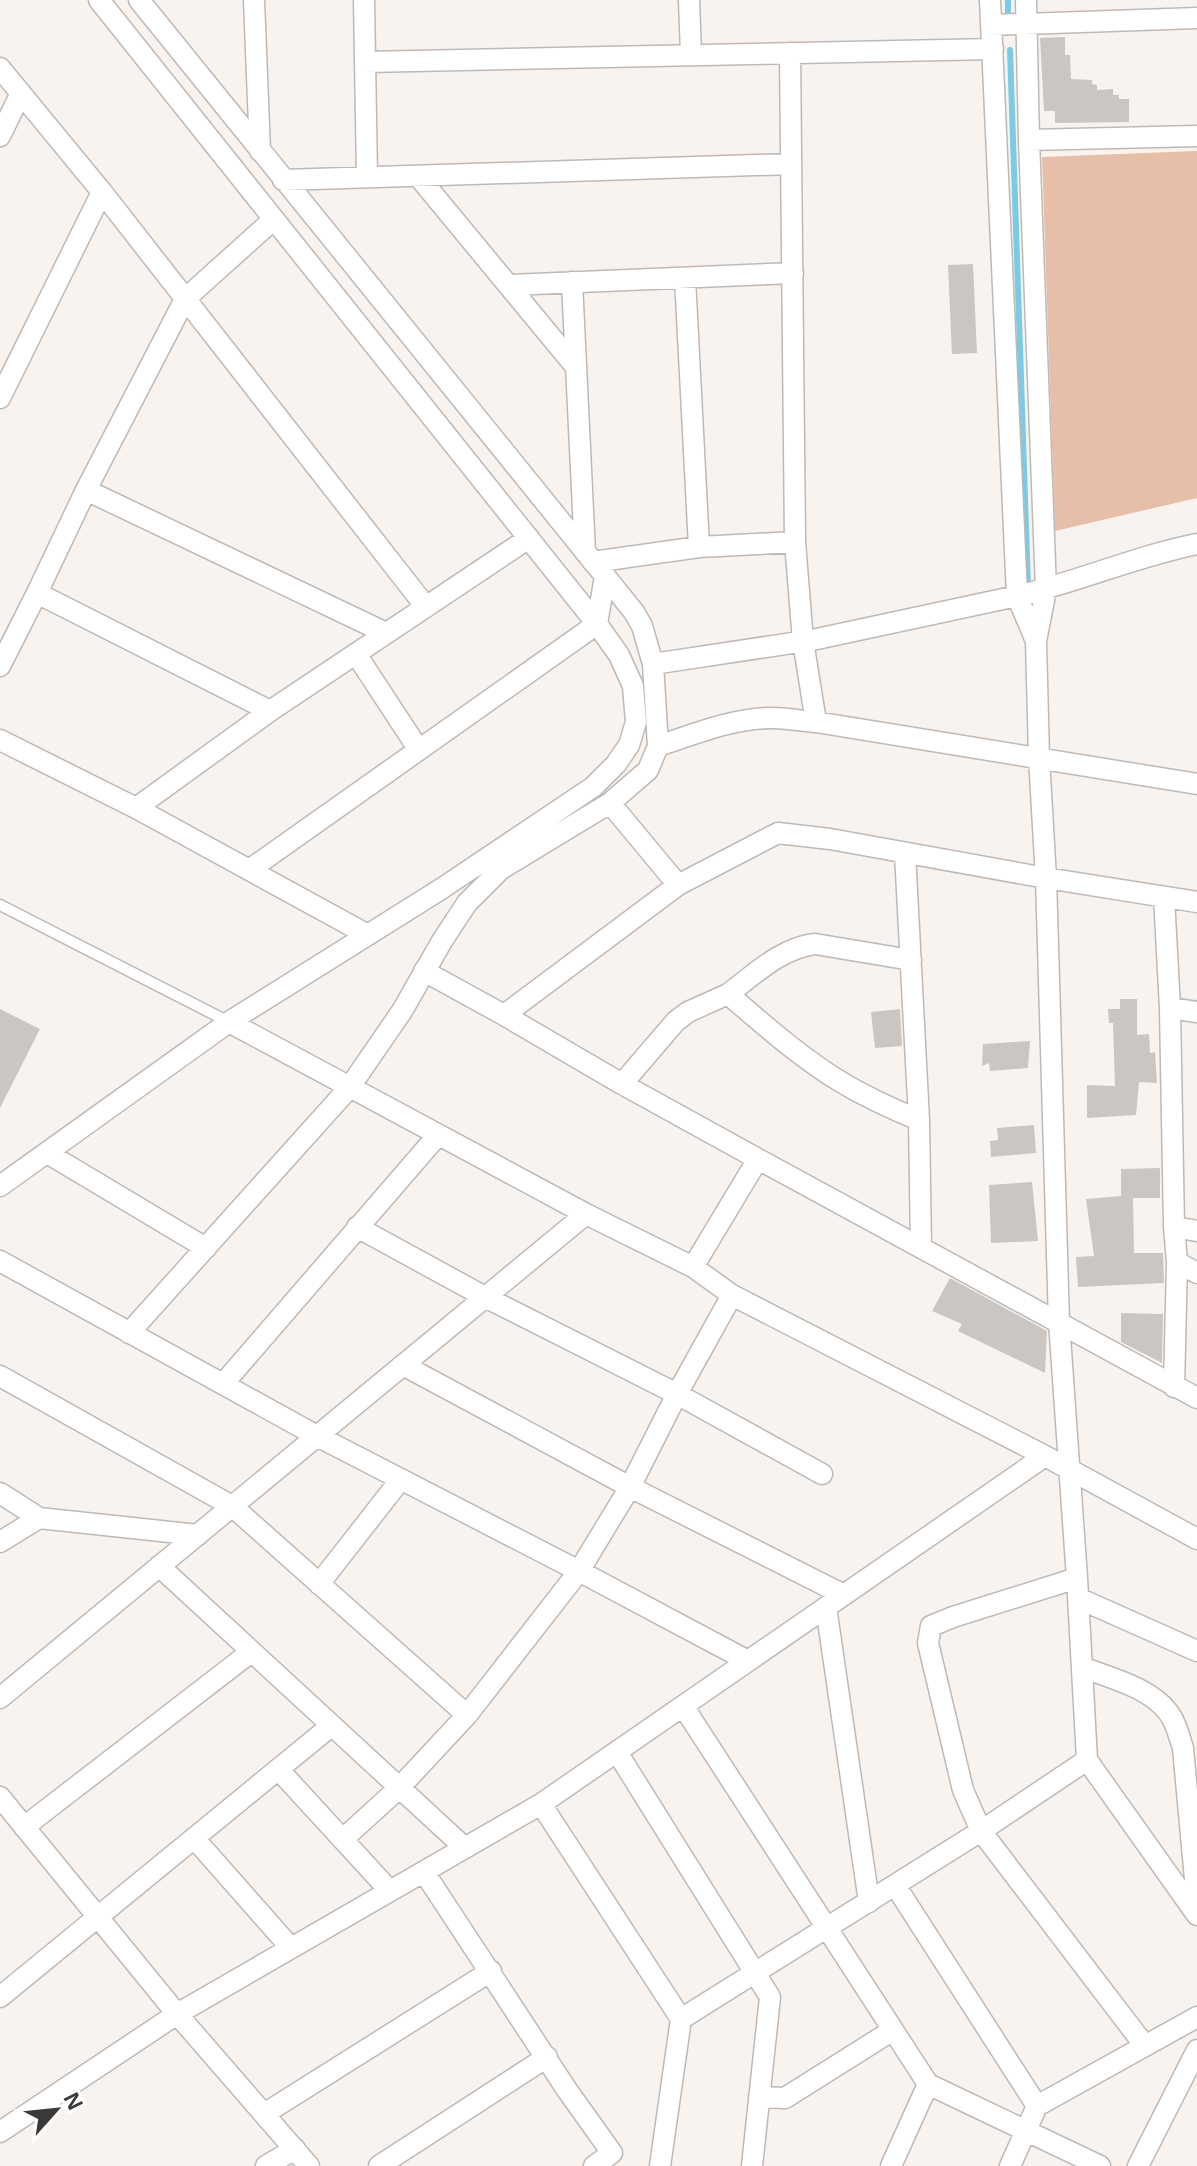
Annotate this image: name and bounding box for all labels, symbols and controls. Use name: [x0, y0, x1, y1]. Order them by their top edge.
north arrow: [16, 2070, 96, 2150]
text: N: [59, 2088, 88, 2114]

